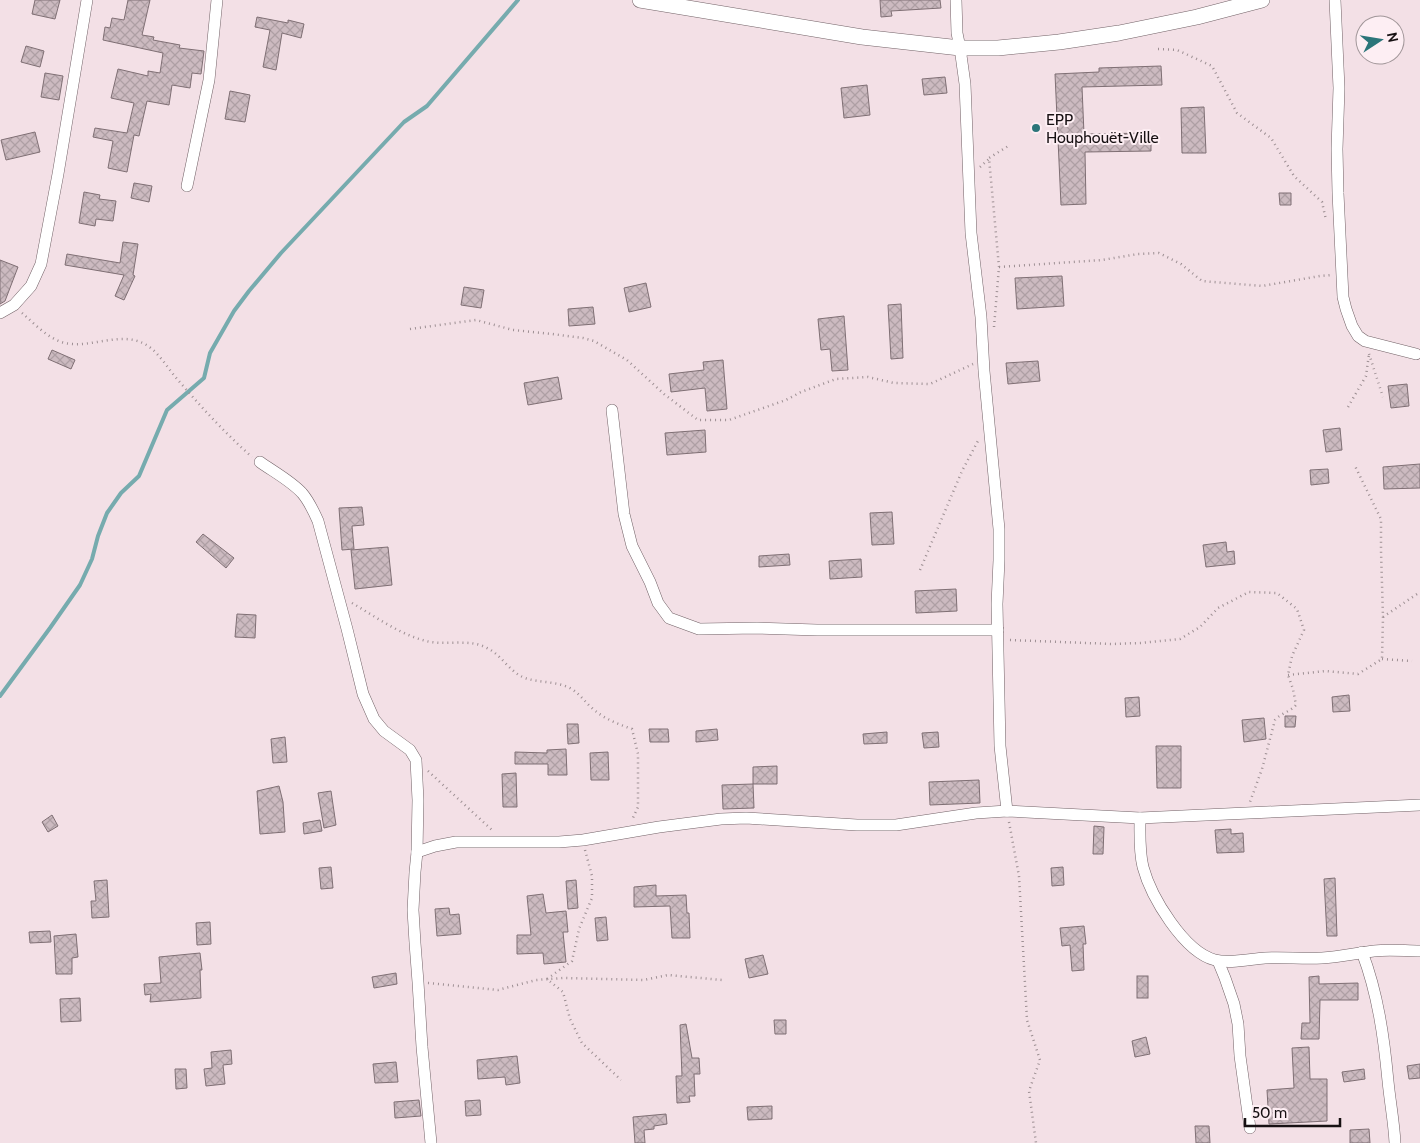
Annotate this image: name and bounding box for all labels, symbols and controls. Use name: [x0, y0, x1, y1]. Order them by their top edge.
north arrow: [1355, 15, 1405, 65]
text: N: [1383, 31, 1403, 44]
place label: EPP Houphouët-Ville: [1046, 110, 1159, 147]
marker: EPP Houphouët-Ville: [1030, 122, 1042, 134]
scale bar: [1245, 1096, 1340, 1128]
text: 50 m: [1252, 1104, 1287, 1122]

